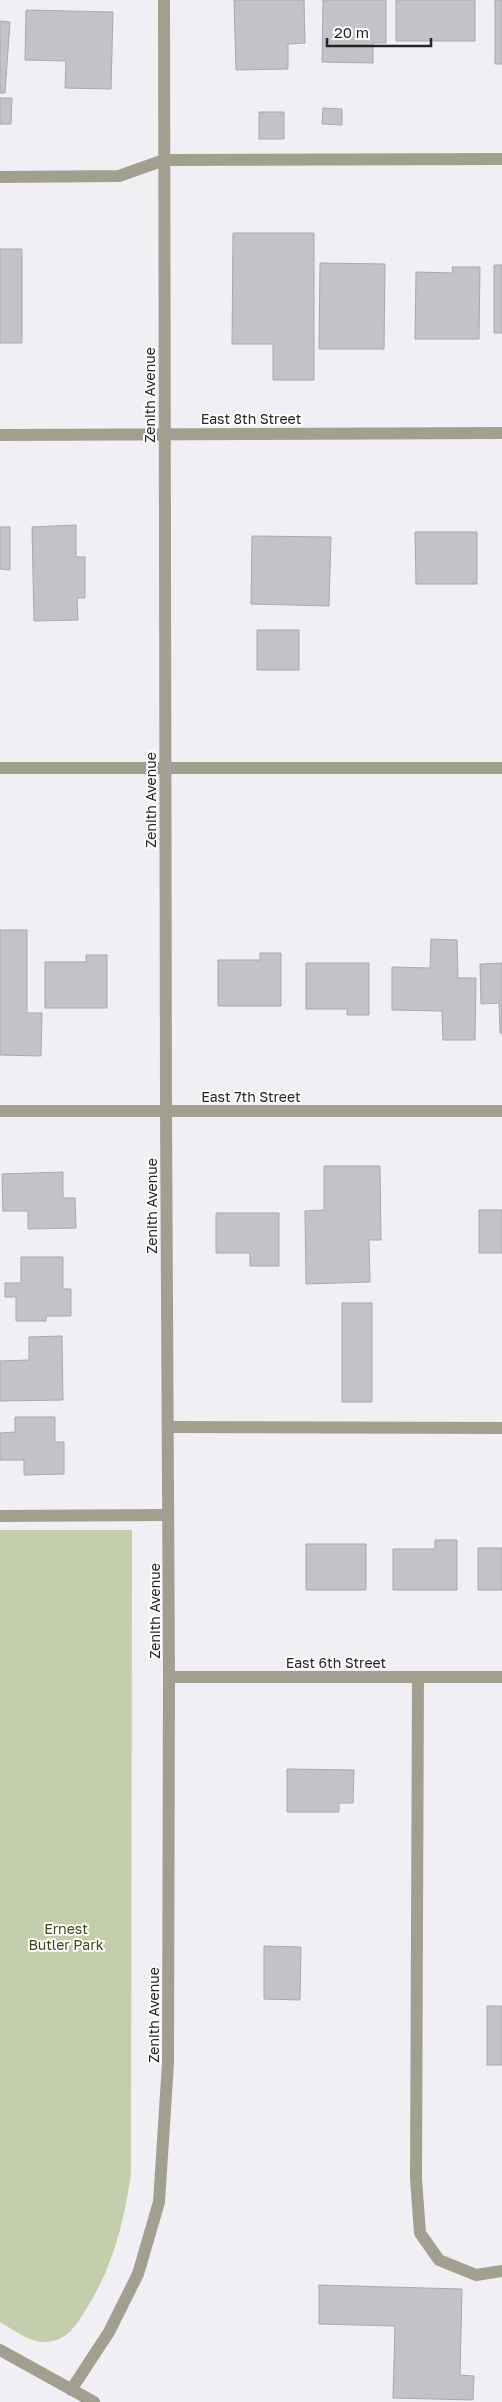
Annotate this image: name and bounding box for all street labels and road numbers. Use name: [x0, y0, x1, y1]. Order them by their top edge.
street label: Zenith Avenue: [141, 347, 158, 443]
street label: East 8th Street: [201, 410, 301, 427]
street label: Zenith Avenue: [142, 752, 159, 848]
street label: East 7th Street: [201, 1088, 301, 1105]
street label: Zenith Avenue: [143, 1158, 160, 1254]
street label: Zenith Avenue: [146, 1563, 163, 1659]
street label: East 6th Street: [286, 1654, 386, 1671]
street label: Zenith Avenue: [145, 1967, 162, 2063]

